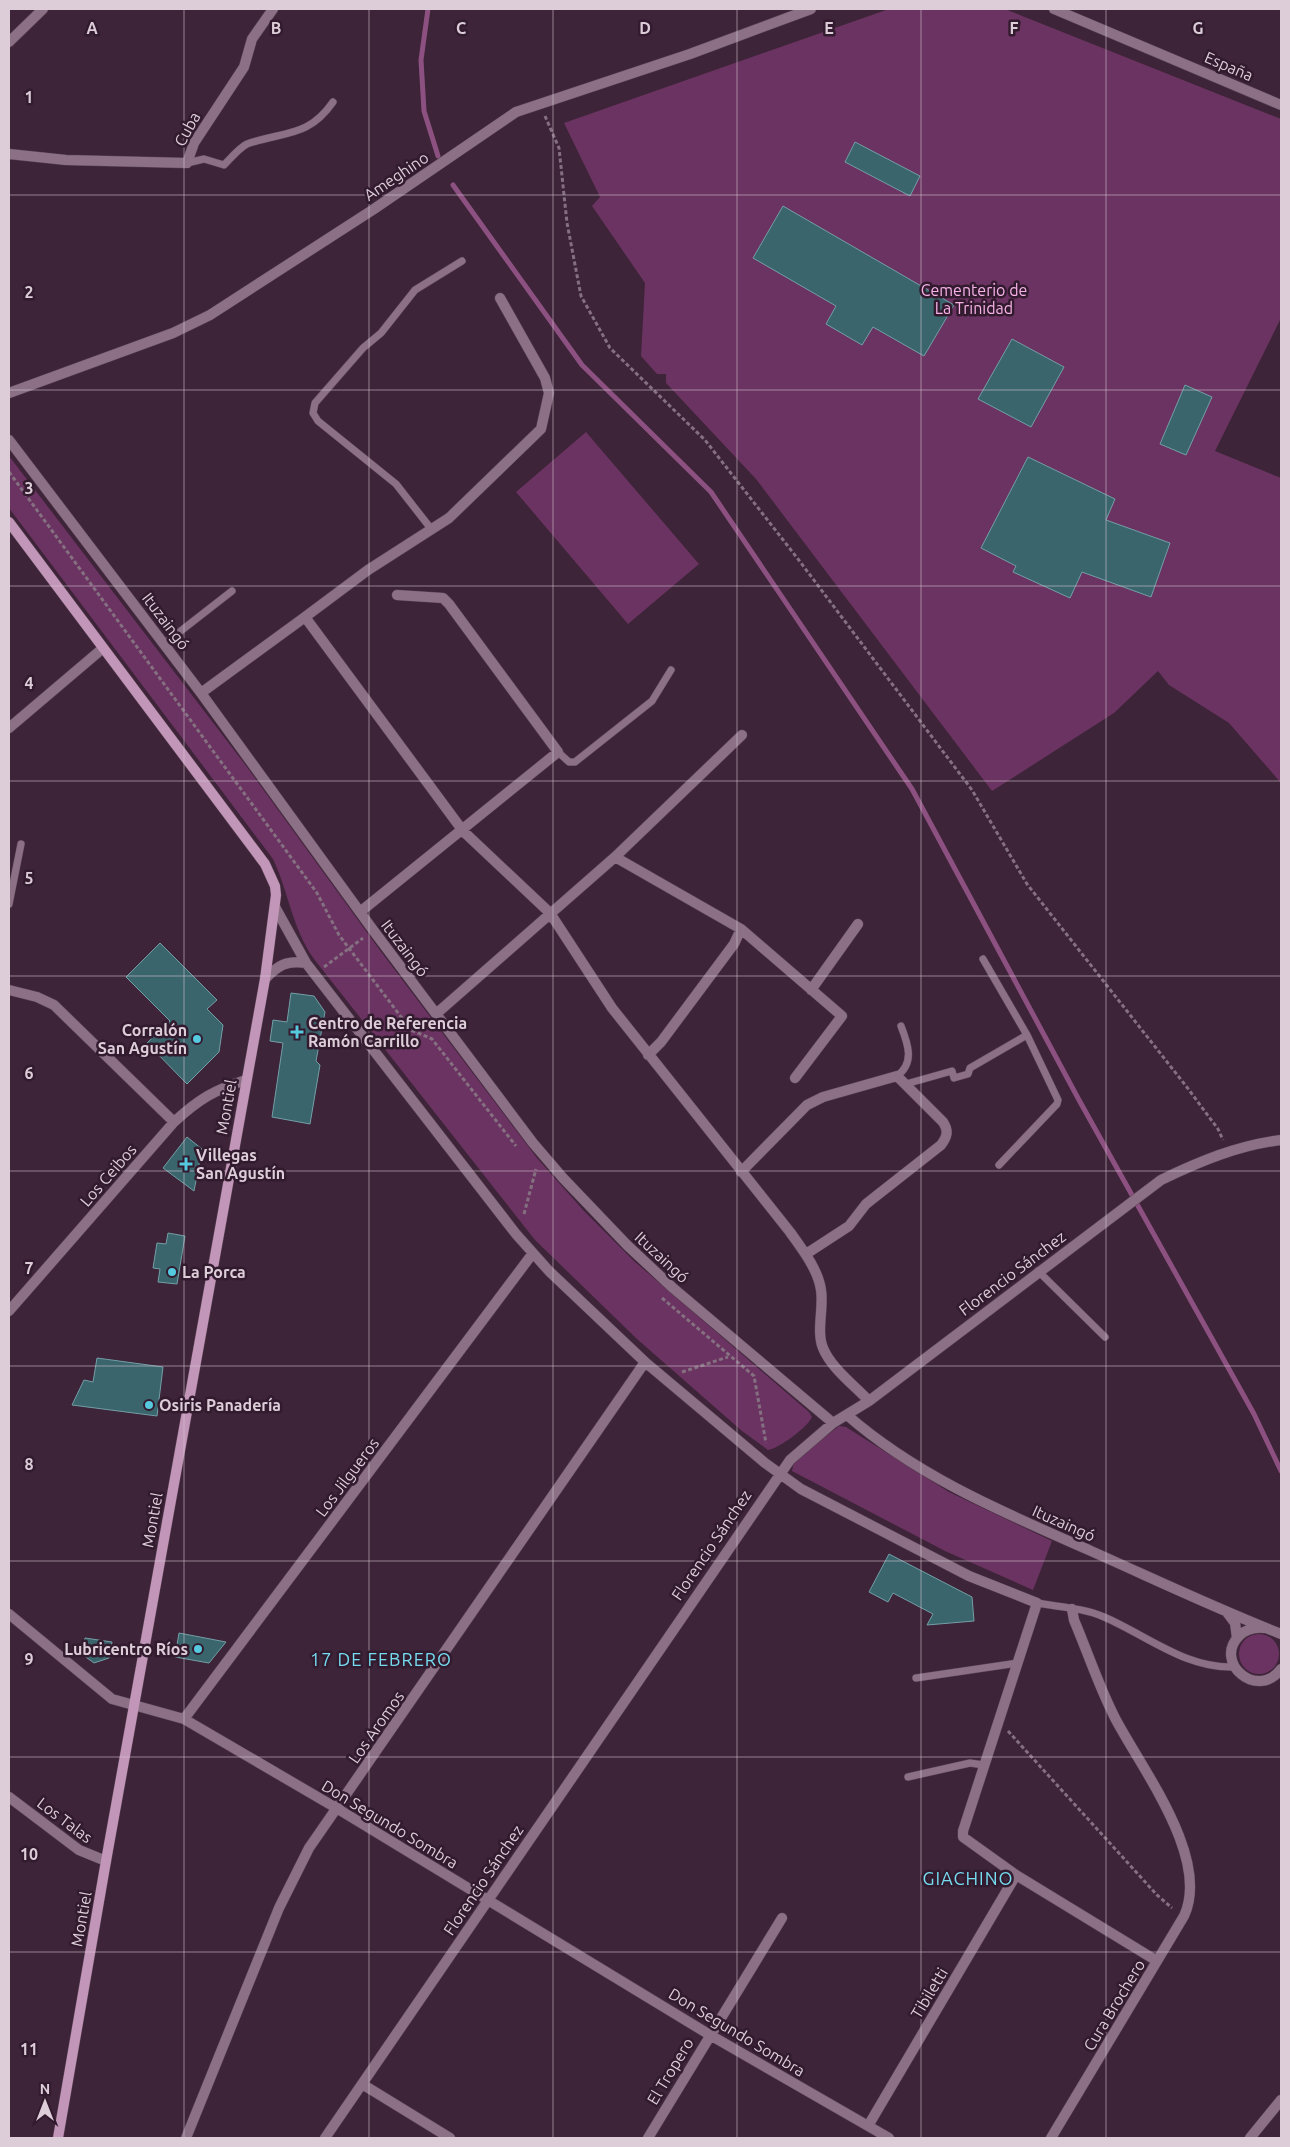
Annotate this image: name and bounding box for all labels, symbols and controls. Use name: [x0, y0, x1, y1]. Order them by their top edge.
text: A: [86, 19, 98, 37]
text: B: [271, 19, 281, 37]
text: C: [456, 19, 466, 37]
text: D: [639, 19, 651, 37]
text: E: [824, 19, 834, 37]
text: F: [1010, 19, 1019, 37]
text: G: [1192, 19, 1204, 37]
street label: España: [1202, 48, 1256, 84]
text: 1: [24, 88, 34, 106]
street label: Cuba: [170, 109, 204, 149]
street label: Ameghino: [360, 148, 432, 204]
park label: Cementerio de La Trinidad: [921, 281, 1027, 317]
text: 2: [24, 283, 34, 301]
text: 3: [24, 479, 34, 497]
street label: Ituzaingó: [139, 589, 193, 653]
text: 4: [24, 674, 34, 692]
text: 5: [24, 869, 34, 887]
street label: Ituzaingó: [378, 916, 432, 980]
place label: Centro de Referencia Ramón Carrillo: [308, 1014, 467, 1050]
place label: Corralón San Agustín: [98, 1021, 187, 1057]
marker: Centro de Referencia Ramón Carrillo: [290, 1025, 304, 1039]
marker: Corralón San Agustín: [191, 1033, 203, 1045]
text: 6: [24, 1064, 34, 1082]
street label: Montiel: [212, 1078, 240, 1136]
street label: Los Ceibos: [76, 1140, 140, 1210]
place label: Villegas San Agustín: [196, 1146, 285, 1182]
marker: Villegas San Agustín: [180, 1158, 192, 1170]
street label: Florencio Sánchez: [955, 1227, 1069, 1319]
street label: Ituzaingó: [631, 1228, 693, 1286]
text: 7: [24, 1259, 34, 1277]
place label: La Porca: [182, 1263, 246, 1281]
marker: La Porca: [166, 1266, 178, 1278]
place label: Osiris Panadería: [159, 1396, 281, 1414]
marker: Osiris Panadería: [143, 1399, 155, 1411]
street label: Los Jilgueros: [312, 1434, 382, 1520]
text: 8: [24, 1455, 34, 1473]
street label: Florencio Sánchez: [668, 1487, 754, 1603]
street label: Montiel: [138, 1491, 166, 1549]
street label: Ituzaingó: [1030, 1501, 1098, 1545]
place label: Lubricentro Ríos: [64, 1640, 188, 1658]
marker: Lubricentro Ríos: [192, 1643, 204, 1655]
district label: 17 DE FEBRERO: [310, 1649, 452, 1669]
text: 9: [24, 1650, 34, 1668]
street label: Los Aromos: [345, 1687, 407, 1767]
street label: Don Segundo Sombra: [319, 1776, 461, 1872]
street label: Los Talas: [34, 1794, 96, 1846]
street label: Florencio Sánchez: [440, 1822, 526, 1938]
text: 10: [20, 1845, 38, 1863]
district label: GIACHINO: [922, 1868, 1014, 1888]
street label: Montiel: [67, 1890, 95, 1948]
street label: Cura Brochero: [1080, 1956, 1148, 2054]
street label: Tibiletti: [907, 1964, 951, 2022]
street label: Don Segundo Sombra: [666, 1984, 808, 2080]
street label: El Tropero: [643, 2035, 697, 2107]
text: 11: [20, 2040, 38, 2058]
north arrow: [20, 2077, 70, 2127]
text: N: [40, 2081, 50, 2097]

